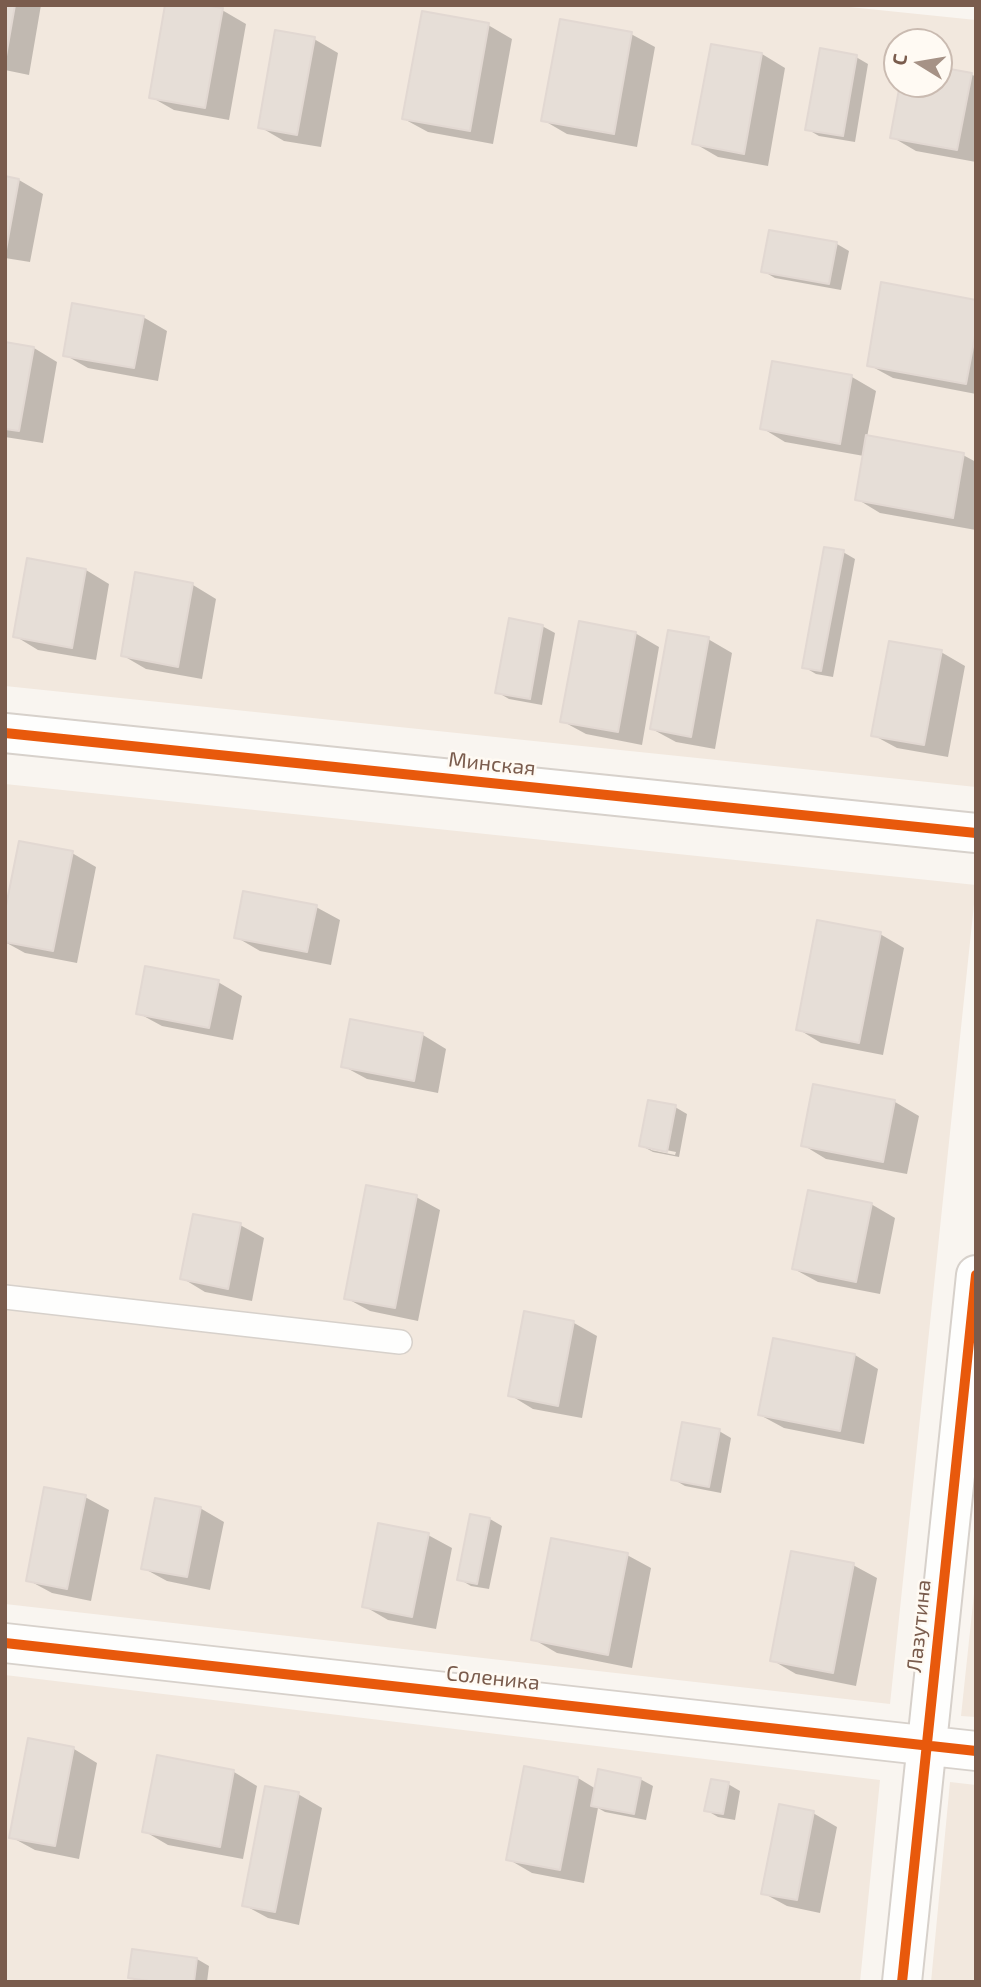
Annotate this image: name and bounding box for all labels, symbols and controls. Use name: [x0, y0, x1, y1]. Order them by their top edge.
north arrow: [883, 28, 953, 98]
text: С: [887, 52, 911, 67]
street label: Минская: [447, 747, 537, 781]
street label: Лазутина: [902, 1578, 936, 1674]
street label: Соленика: [445, 1661, 541, 1695]

